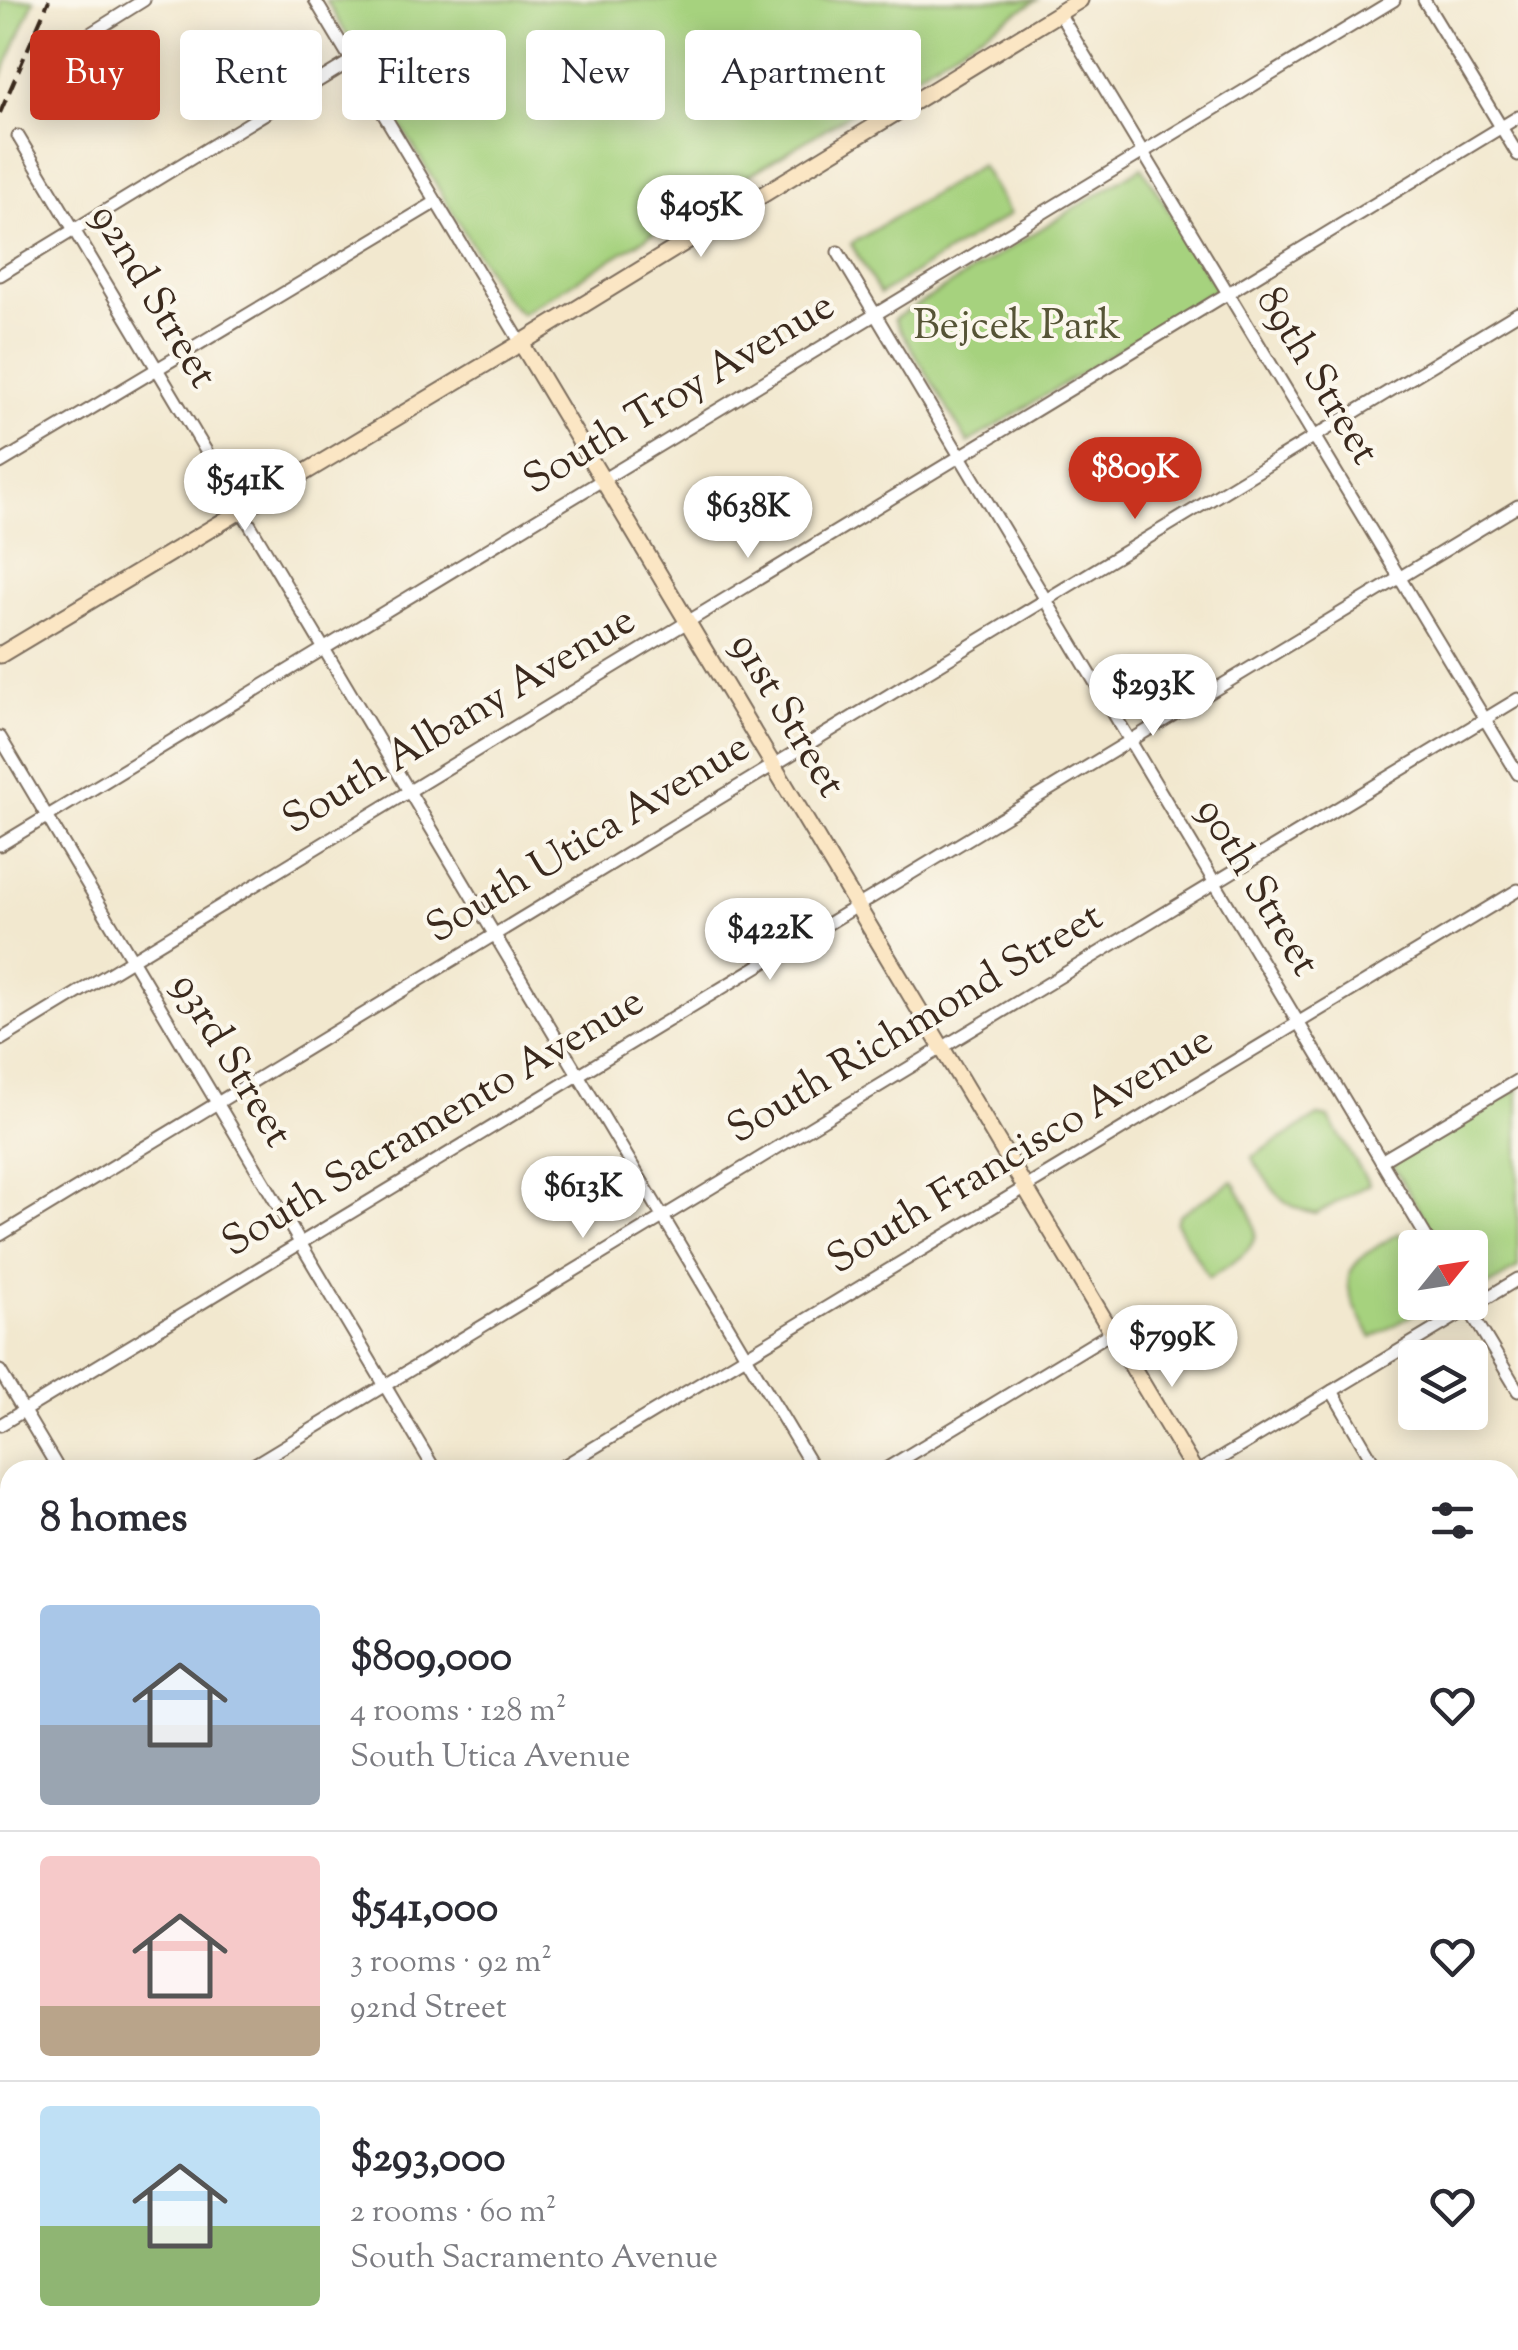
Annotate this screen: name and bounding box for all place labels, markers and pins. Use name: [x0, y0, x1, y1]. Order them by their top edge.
pin: $405K: [631, 175, 771, 260]
pin: $809K: [1065, 437, 1205, 522]
pin: $541K: [175, 449, 315, 534]
pin: $638K: [678, 476, 818, 561]
pin: $293K: [1083, 654, 1223, 739]
pin: $422K: [700, 898, 840, 983]
pin: $613K: [513, 1156, 653, 1241]
pin: $799K: [1102, 1305, 1242, 1390]

